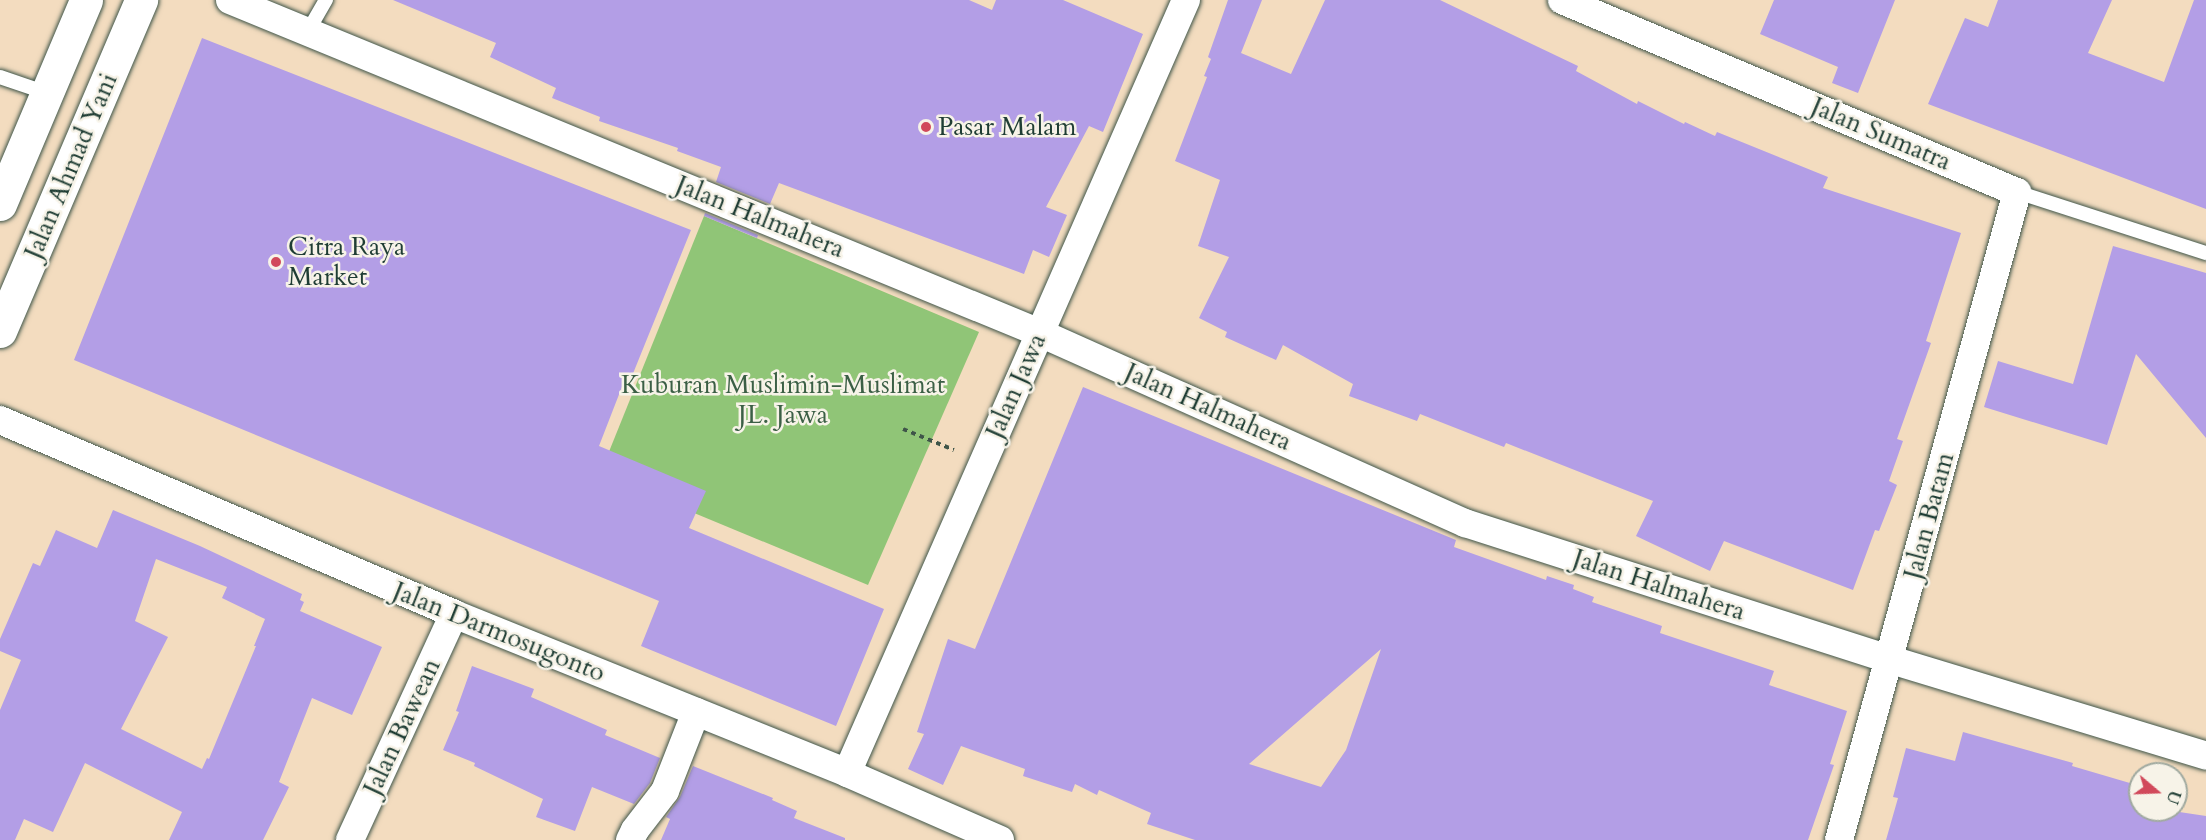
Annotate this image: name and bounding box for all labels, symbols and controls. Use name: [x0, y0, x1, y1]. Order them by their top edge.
street label: Jalan Ahmad Yani: [18, 68, 124, 264]
street label: Jalan Sumatra: [1806, 91, 1956, 177]
place label: Pasar Malam: [938, 111, 1077, 143]
marker: Pasar Malam: [919, 120, 933, 134]
street label: Jalan Halmahera: [671, 169, 849, 265]
place label: Citra Raya Market: [288, 231, 405, 292]
marker: Citra Raya Market: [269, 255, 283, 269]
street label: Jalan Jawa: [979, 329, 1053, 443]
street label: Jalan Halmahera: [1120, 356, 1296, 458]
park label: Kuburan Muslimin-Muslimat JL. Jawa: [621, 369, 945, 430]
street label: Jalan Batam: [1897, 449, 1961, 583]
street label: Jalan Halmahera: [1569, 542, 1749, 628]
street label: Jalan Darmosugonto: [388, 575, 610, 689]
street label: Jalan Bawean: [357, 654, 447, 800]
north arrow: [2128, 762, 2188, 822]
text: U: [2161, 787, 2186, 807]

